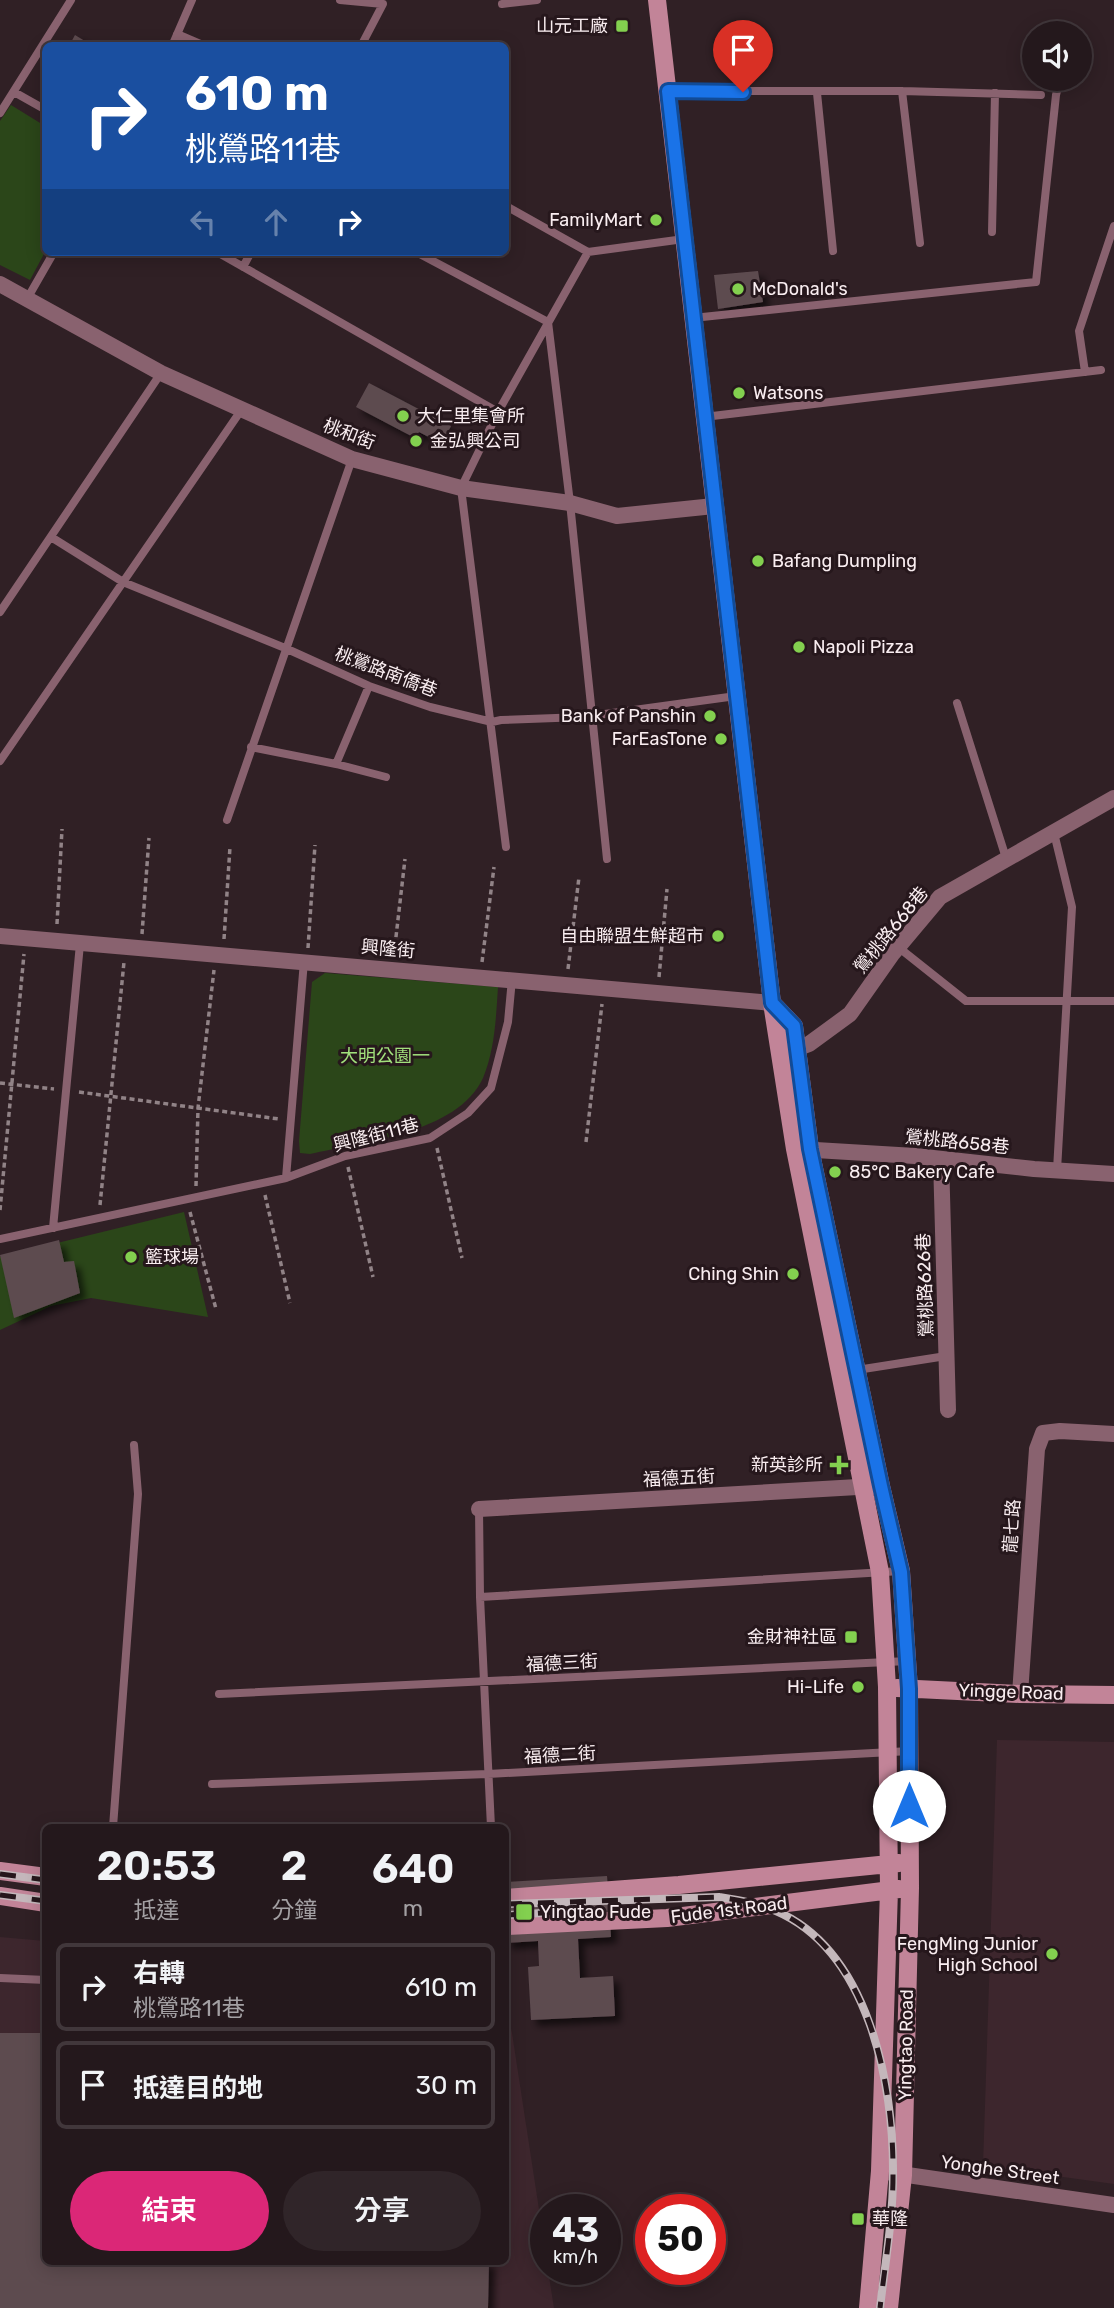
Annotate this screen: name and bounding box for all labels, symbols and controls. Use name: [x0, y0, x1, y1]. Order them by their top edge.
place label: 山元工廠: [536, 15, 608, 37]
marker: 山元工廠: [614, 18, 630, 34]
pin: [713, 20, 773, 92]
map controls: [1022, 21, 1092, 91]
button: sound: [1022, 21, 1092, 91]
icon: arrive: [724, 31, 762, 69]
text: 610 m: [185, 64, 329, 122]
icon: right: [70, 70, 161, 161]
text: 桃鶯路11巷: [185, 130, 340, 168]
icon: left: [184, 203, 222, 241]
icon: ahead: [257, 203, 295, 241]
icon: right: [330, 203, 368, 241]
place label: FamilyMart: [549, 209, 642, 231]
marker: FamilyMart: [648, 212, 664, 228]
place label: McDonald's: [752, 278, 848, 300]
marker: McDonald's: [730, 281, 746, 297]
place label: Watsons: [753, 382, 824, 404]
marker: Watsons: [731, 385, 747, 401]
place label: 大仁里集會所: [417, 405, 525, 427]
marker: 大仁里集會所: [395, 408, 411, 424]
street label: 桃和街: [320, 414, 378, 454]
place label: 金弘興公司: [430, 430, 520, 452]
marker: 金弘興公司: [408, 433, 424, 449]
place label: Bafang Dumpling: [772, 550, 917, 572]
marker: Bafang Dumpling: [750, 553, 766, 569]
place label: Napoli Pizza: [813, 636, 914, 658]
marker: Napoli Pizza: [791, 639, 807, 655]
street label: 桃鶯路南僑巷: [332, 642, 440, 702]
place label: Bank of Panshin: [561, 705, 696, 727]
marker: Bank of Panshin: [702, 708, 718, 724]
place label: FarEasTone: [612, 728, 707, 750]
marker: FarEasTone: [713, 731, 729, 747]
street label: 鶯桃路668巷: [849, 882, 933, 978]
place label: 自由聯盟生鮮超市: [560, 925, 704, 947]
marker: 自由聯盟生鮮超市: [710, 928, 726, 944]
street label: 興隆街: [360, 936, 416, 962]
park label: 大明公園一: [340, 1045, 430, 1067]
street label: 興隆街11巷: [331, 1114, 421, 1156]
street label: 鶯桃路658巷: [904, 1126, 1010, 1158]
place label: 85°C Bakery Cafe: [849, 1161, 995, 1183]
marker: 85°C Bakery Cafe: [827, 1164, 843, 1180]
street label: 鶯桃路626巷: [912, 1233, 938, 1337]
place label: 籃球場: [145, 1246, 199, 1268]
marker: 籃球場: [123, 1249, 139, 1265]
place label: Ching Shin: [688, 1263, 779, 1285]
marker: Ching Shin: [785, 1266, 801, 1282]
place label: 新英診所: [751, 1454, 823, 1476]
marker: 新英診所: [829, 1455, 849, 1475]
street label: 福德五街: [642, 1465, 716, 1491]
street label: 龍七路: [999, 1498, 1025, 1554]
place label: 金財神社區: [747, 1626, 837, 1648]
marker: 金財神社區: [843, 1629, 859, 1645]
street label: 福德三街: [525, 1650, 599, 1676]
place label: Hi-Life: [787, 1676, 844, 1698]
marker: Hi-Life: [850, 1679, 866, 1695]
street label: Yingge Road: [958, 1679, 1064, 1705]
street label: 福德二街: [523, 1742, 597, 1768]
position arrow: [872, 1769, 946, 1843]
text: 20:53: [96, 1841, 217, 1891]
text: 2: [281, 1841, 307, 1891]
text: 640: [372, 1844, 455, 1894]
street label: Fude 1st Road: [669, 1892, 789, 1928]
text: m: [403, 1894, 423, 1922]
text: 抵達: [134, 1896, 180, 1924]
text: 分鐘: [271, 1896, 317, 1924]
place label: Yingtao Fude: [540, 1901, 651, 1923]
marker: Yingtao Fude: [514, 1902, 534, 1922]
place label: FengMing Junior High School: [897, 1933, 1038, 1976]
marker: FengMing Junior High School: [1044, 1946, 1060, 1962]
text: 右轉: [133, 1958, 185, 1989]
icon: right: [74, 1968, 112, 2006]
text: 610 m: [405, 1972, 477, 2003]
street label: Yingtao Road: [894, 1989, 918, 2101]
text: 桃鶯路11巷: [133, 1994, 245, 2022]
icon: arrive: [74, 2066, 112, 2104]
text: 30 m: [415, 2070, 477, 2101]
text: 抵達目的地: [133, 2073, 263, 2104]
street label: Yonghe Street: [939, 2151, 1061, 2189]
button: 結束: [70, 2171, 269, 2251]
button: 分享: [283, 2171, 481, 2251]
speed limit sign: 50: [635, 2194, 726, 2285]
place label: 華隆: [872, 2208, 908, 2230]
text: 43: [552, 2209, 599, 2251]
marker: 華隆: [850, 2211, 866, 2227]
text: km/h: [553, 2246, 598, 2268]

